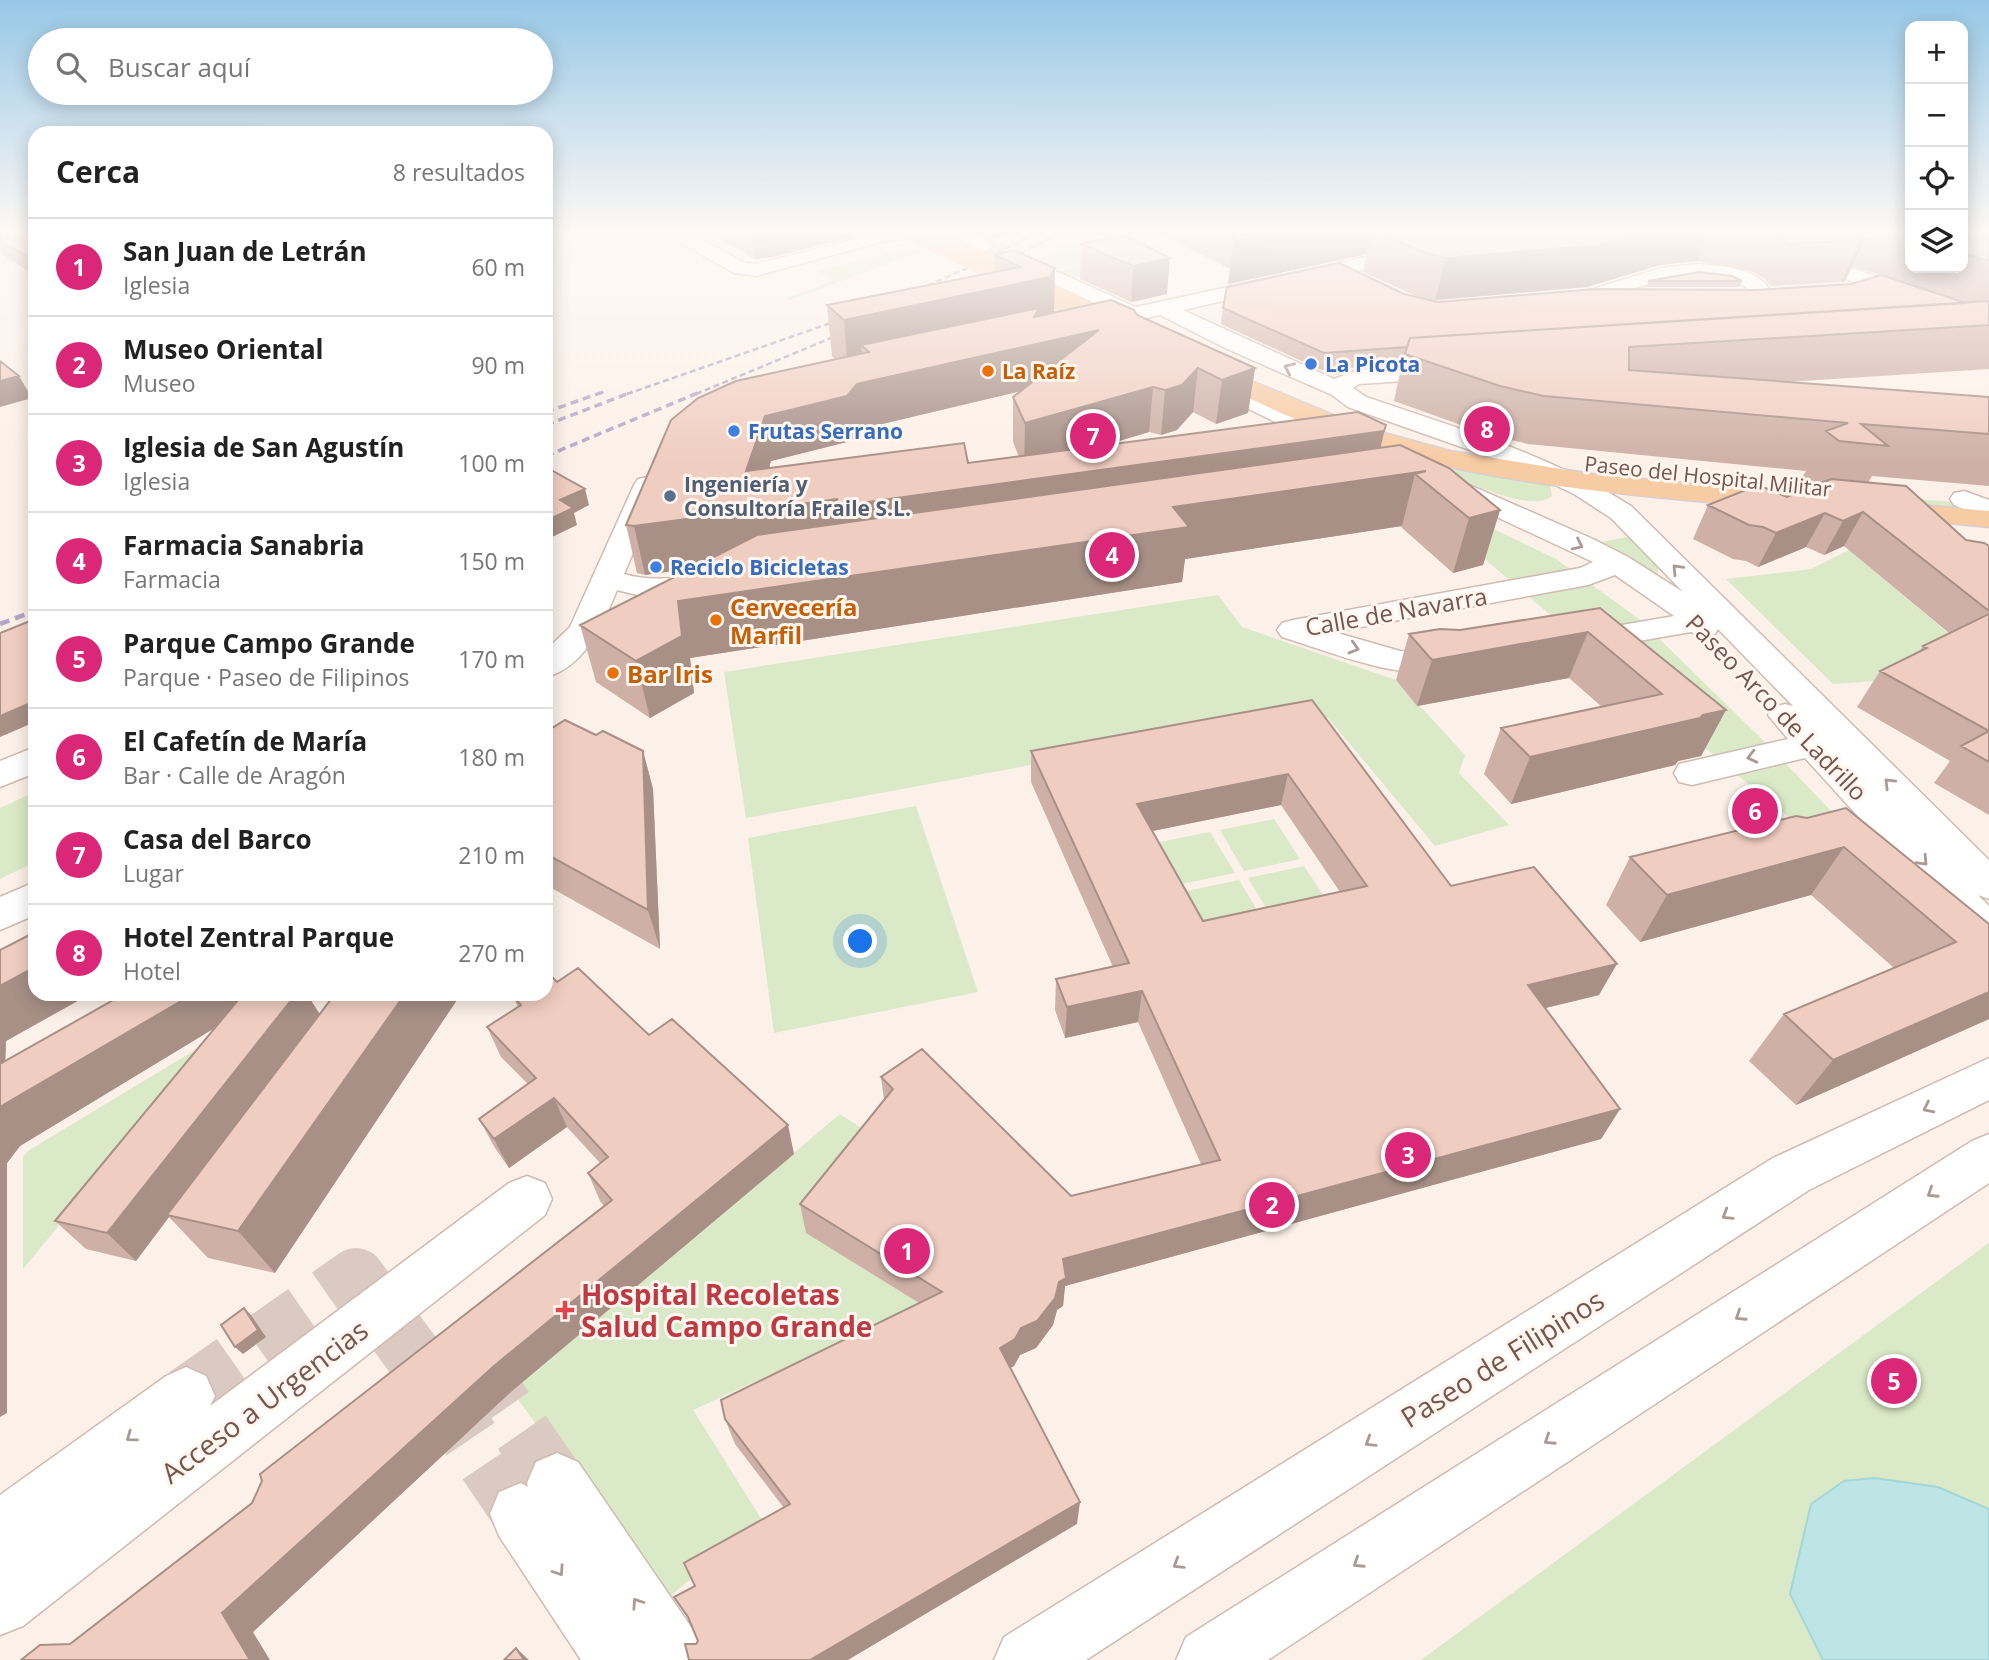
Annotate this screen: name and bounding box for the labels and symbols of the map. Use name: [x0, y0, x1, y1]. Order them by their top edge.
place label: La Picota: [1325, 350, 1420, 378]
marker: La Picota: [1303, 356, 1319, 372]
place label: La Raíz: [1002, 357, 1075, 385]
one-way arrow: [1284, 362, 1296, 376]
marker: La Raíz: [980, 363, 996, 379]
pin: 8: [1464, 403, 1510, 455]
pin: 7: [1070, 410, 1116, 462]
place label: Frutas Serrano: [748, 417, 903, 445]
marker: Frutas Serrano: [726, 423, 742, 439]
street label: Paseo del Hospital Militar: [1583, 449, 1833, 503]
place label: Ingeniería y Consultoría Fraile S.L.: [684, 470, 911, 522]
marker: Ingeniería y Consultoría Fraile S.L.: [662, 488, 678, 504]
pin: 4: [1089, 529, 1135, 581]
one-way arrow: [1571, 536, 1583, 550]
place label: Reciclo Bicicletas: [670, 553, 849, 581]
marker: Reciclo Bicicletas: [648, 559, 664, 575]
one-way arrow: [1672, 565, 1685, 578]
street label: Calle de Navarra: [1302, 579, 1490, 643]
place label: Cervecería Marfil: [730, 590, 857, 651]
street label: Paseo Arco de Ladrillo: [1679, 606, 1875, 808]
marker: Cervecería Marfil: [708, 612, 724, 628]
one-way arrow: [1347, 640, 1359, 654]
place label: Bar Iris: [627, 657, 713, 690]
marker: Bar Iris: [605, 665, 621, 681]
one-way arrow: [1746, 749, 1758, 764]
one-way arrow: [1885, 779, 1897, 791]
pin: 6: [1732, 785, 1778, 837]
one-way arrow: [1914, 853, 1927, 866]
your location: [843, 924, 877, 958]
one-way arrow: [1923, 1100, 1935, 1114]
pin: 3: [1385, 1129, 1431, 1181]
pin: 2: [1249, 1179, 1295, 1231]
one-way arrow: [1926, 1185, 1939, 1198]
one-way arrow: [1722, 1206, 1735, 1219]
pin: 1: [884, 1225, 930, 1277]
place label: Hospital Recoletas Salud Campo Grande: [581, 1275, 872, 1345]
street label: Paseo de Filipinos: [1393, 1280, 1611, 1436]
marker: Hospital Recoletas Salud Campo Grande: [555, 1300, 575, 1320]
one-way arrow: [1735, 1308, 1748, 1321]
street label: Acceso a Urgencias: [153, 1311, 375, 1491]
pin: 5: [1871, 1355, 1917, 1407]
one-way arrow: [126, 1428, 139, 1441]
one-way arrow: [1544, 1431, 1557, 1444]
one-way arrow: [1364, 1434, 1377, 1447]
one-way arrow: [1353, 1554, 1366, 1567]
one-way arrow: [1172, 1556, 1185, 1569]
one-way arrow: [551, 1563, 563, 1576]
one-way arrow: [633, 1598, 645, 1611]

